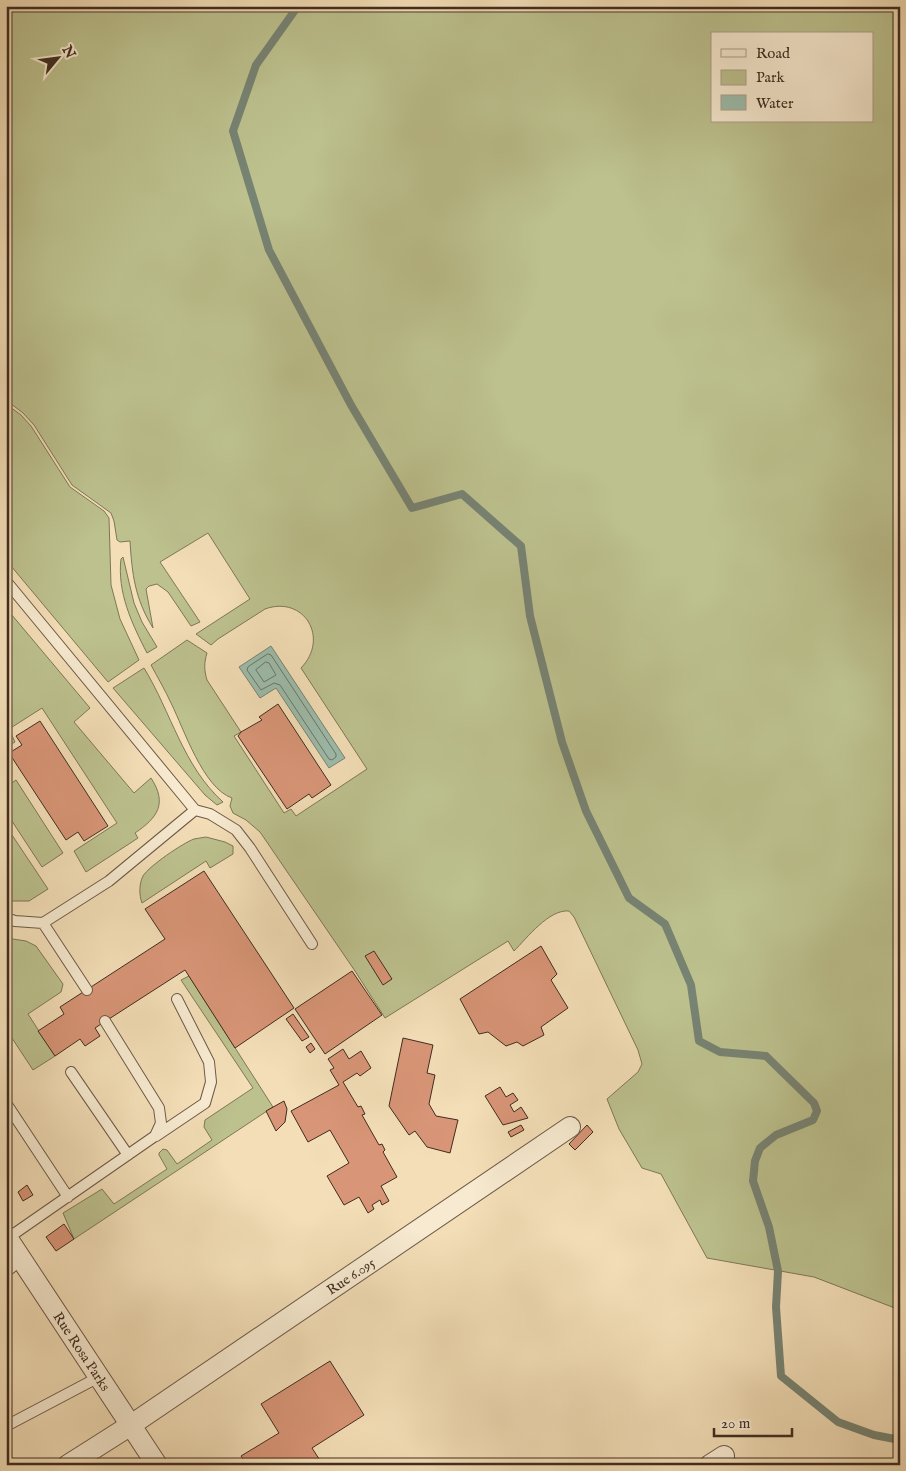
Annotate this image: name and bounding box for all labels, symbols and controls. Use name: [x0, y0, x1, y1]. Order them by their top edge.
north arrow: [32, 32, 82, 82]
legend: [711, 32, 874, 122]
text: N: [57, 42, 79, 62]
text: Road: [756, 44, 791, 63]
text: Park: [756, 68, 786, 87]
text: Water: [756, 94, 794, 113]
street label: Rue 6.095: [324, 1254, 379, 1299]
street label: Rue Rosa Parks: [49, 1309, 114, 1395]
scale bar: [714, 1406, 791, 1438]
text: 20 m: [721, 1414, 751, 1433]

